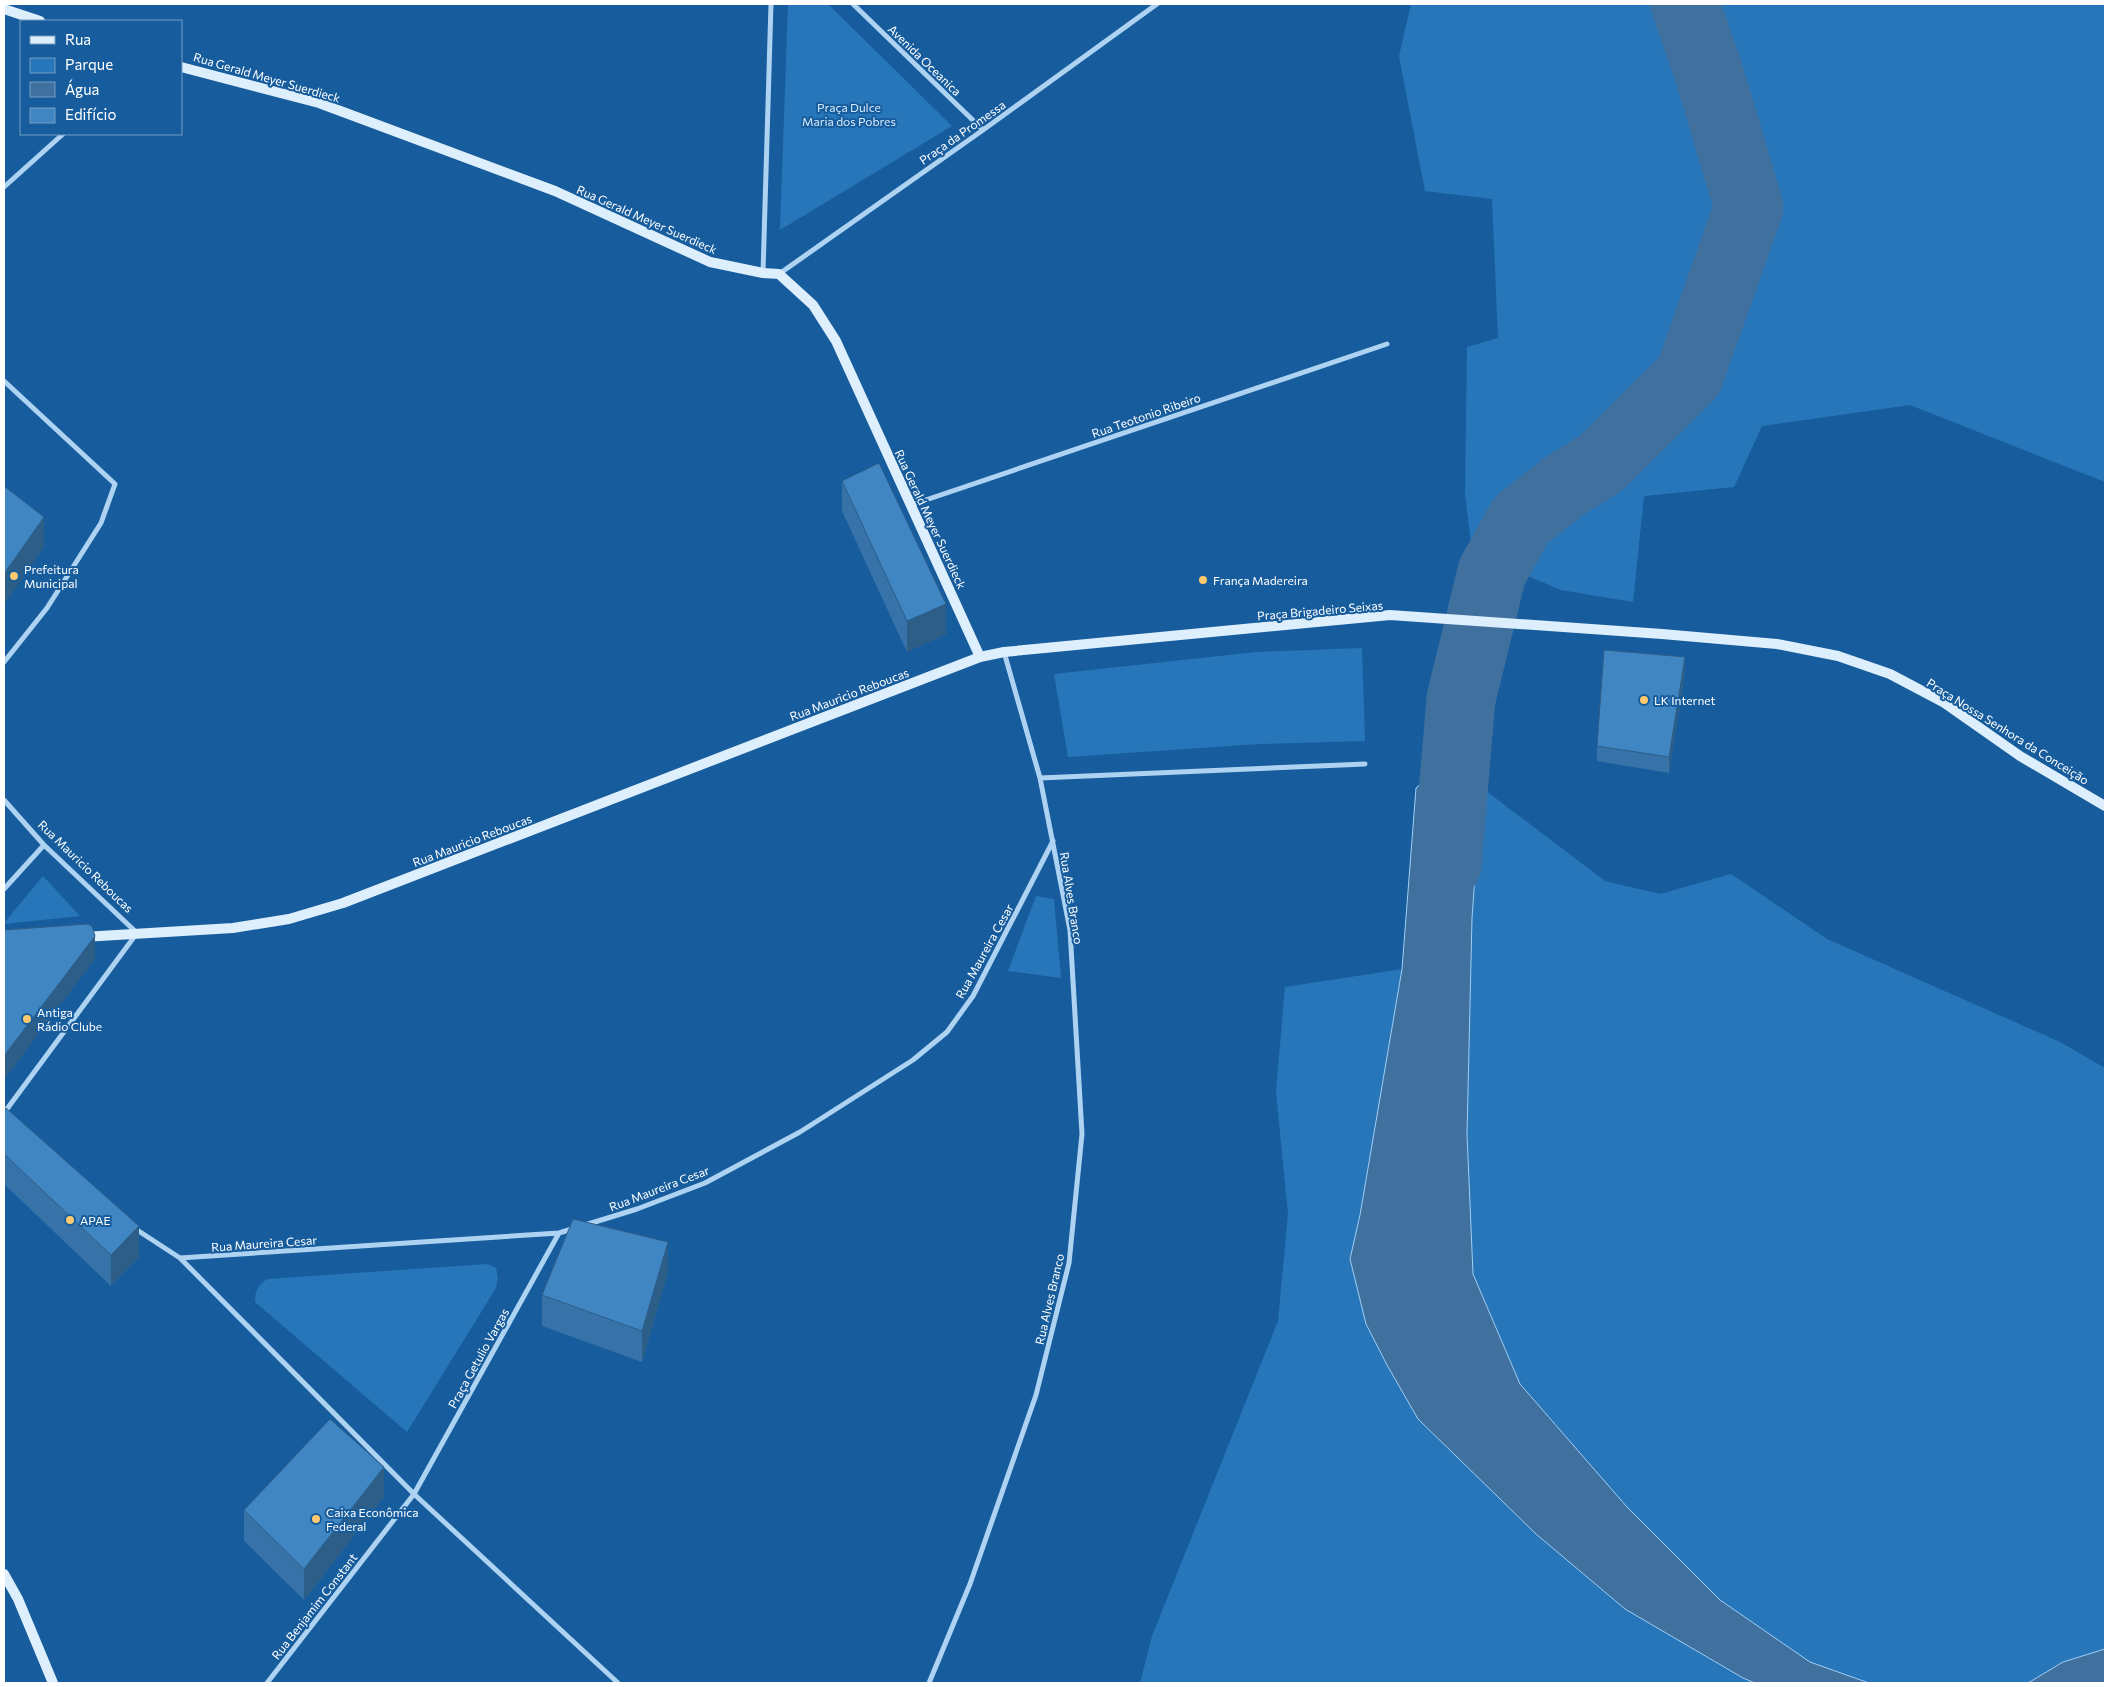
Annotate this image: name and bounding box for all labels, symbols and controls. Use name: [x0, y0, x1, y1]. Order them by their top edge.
legend: [20, 20, 182, 135]
street label: Avenida Oceanica: [886, 22, 964, 98]
text: Rua: [65, 30, 91, 48]
street label: Rua Gerald Meyer Suerdieck: [192, 49, 343, 105]
text: Parque: [65, 55, 113, 73]
text: Água: [65, 79, 99, 98]
street label: Praça da Promessa: [916, 97, 1008, 167]
park label: Praça Dulce Maria dos Pobres: [802, 100, 896, 128]
text: Edifício: [65, 105, 116, 123]
street label: Rua Gerald Meyer Suerdieck: [575, 182, 720, 257]
street label: Rua Teotonio Ribeiro: [1090, 390, 1202, 440]
street label: Rua Gerald Meyer Suerdieck: [893, 447, 970, 591]
place label: Prefeitura Municipal: [24, 562, 79, 590]
marker: Prefeitura Municipal: [8, 570, 20, 582]
place label: França Madereira: [1213, 573, 1308, 587]
marker: França Madereira: [1197, 574, 1209, 586]
street label: Praça Brigadeiro Seixas: [1256, 598, 1384, 622]
street label: Rua Mauricio Reboucas: [787, 665, 911, 723]
street label: Praça Nossa Senhora da Conceição: [1924, 675, 2092, 787]
place label: LK Internet: [1654, 693, 1716, 707]
marker: LK Internet: [1638, 694, 1650, 706]
street label: Rua Mauricio Reboucas: [410, 811, 534, 869]
street label: Rua Mauricio Reboucas: [36, 817, 136, 915]
street label: Rua Alves Branco: [1058, 851, 1086, 945]
street label: Rua Maureira Cesar: [952, 901, 1016, 1001]
place label: Antiga Rádio Clube: [37, 1005, 102, 1033]
marker: Antiga Rádio Clube: [21, 1013, 33, 1025]
street label: Rua Maureira Cesar: [607, 1162, 711, 1214]
place label: APAE: [80, 1213, 111, 1227]
marker: APAE: [64, 1214, 76, 1226]
street label: Rua Maureira Cesar: [211, 1232, 318, 1254]
street label: Rua Alves Branco: [1032, 1252, 1066, 1346]
street label: Praça Getulio Vargas: [445, 1306, 511, 1410]
place label: Caixa Econômica Federal: [326, 1505, 419, 1533]
marker: Caixa Econômica Federal: [310, 1513, 322, 1525]
street label: Rua Benjamim Constant: [268, 1550, 360, 1662]

